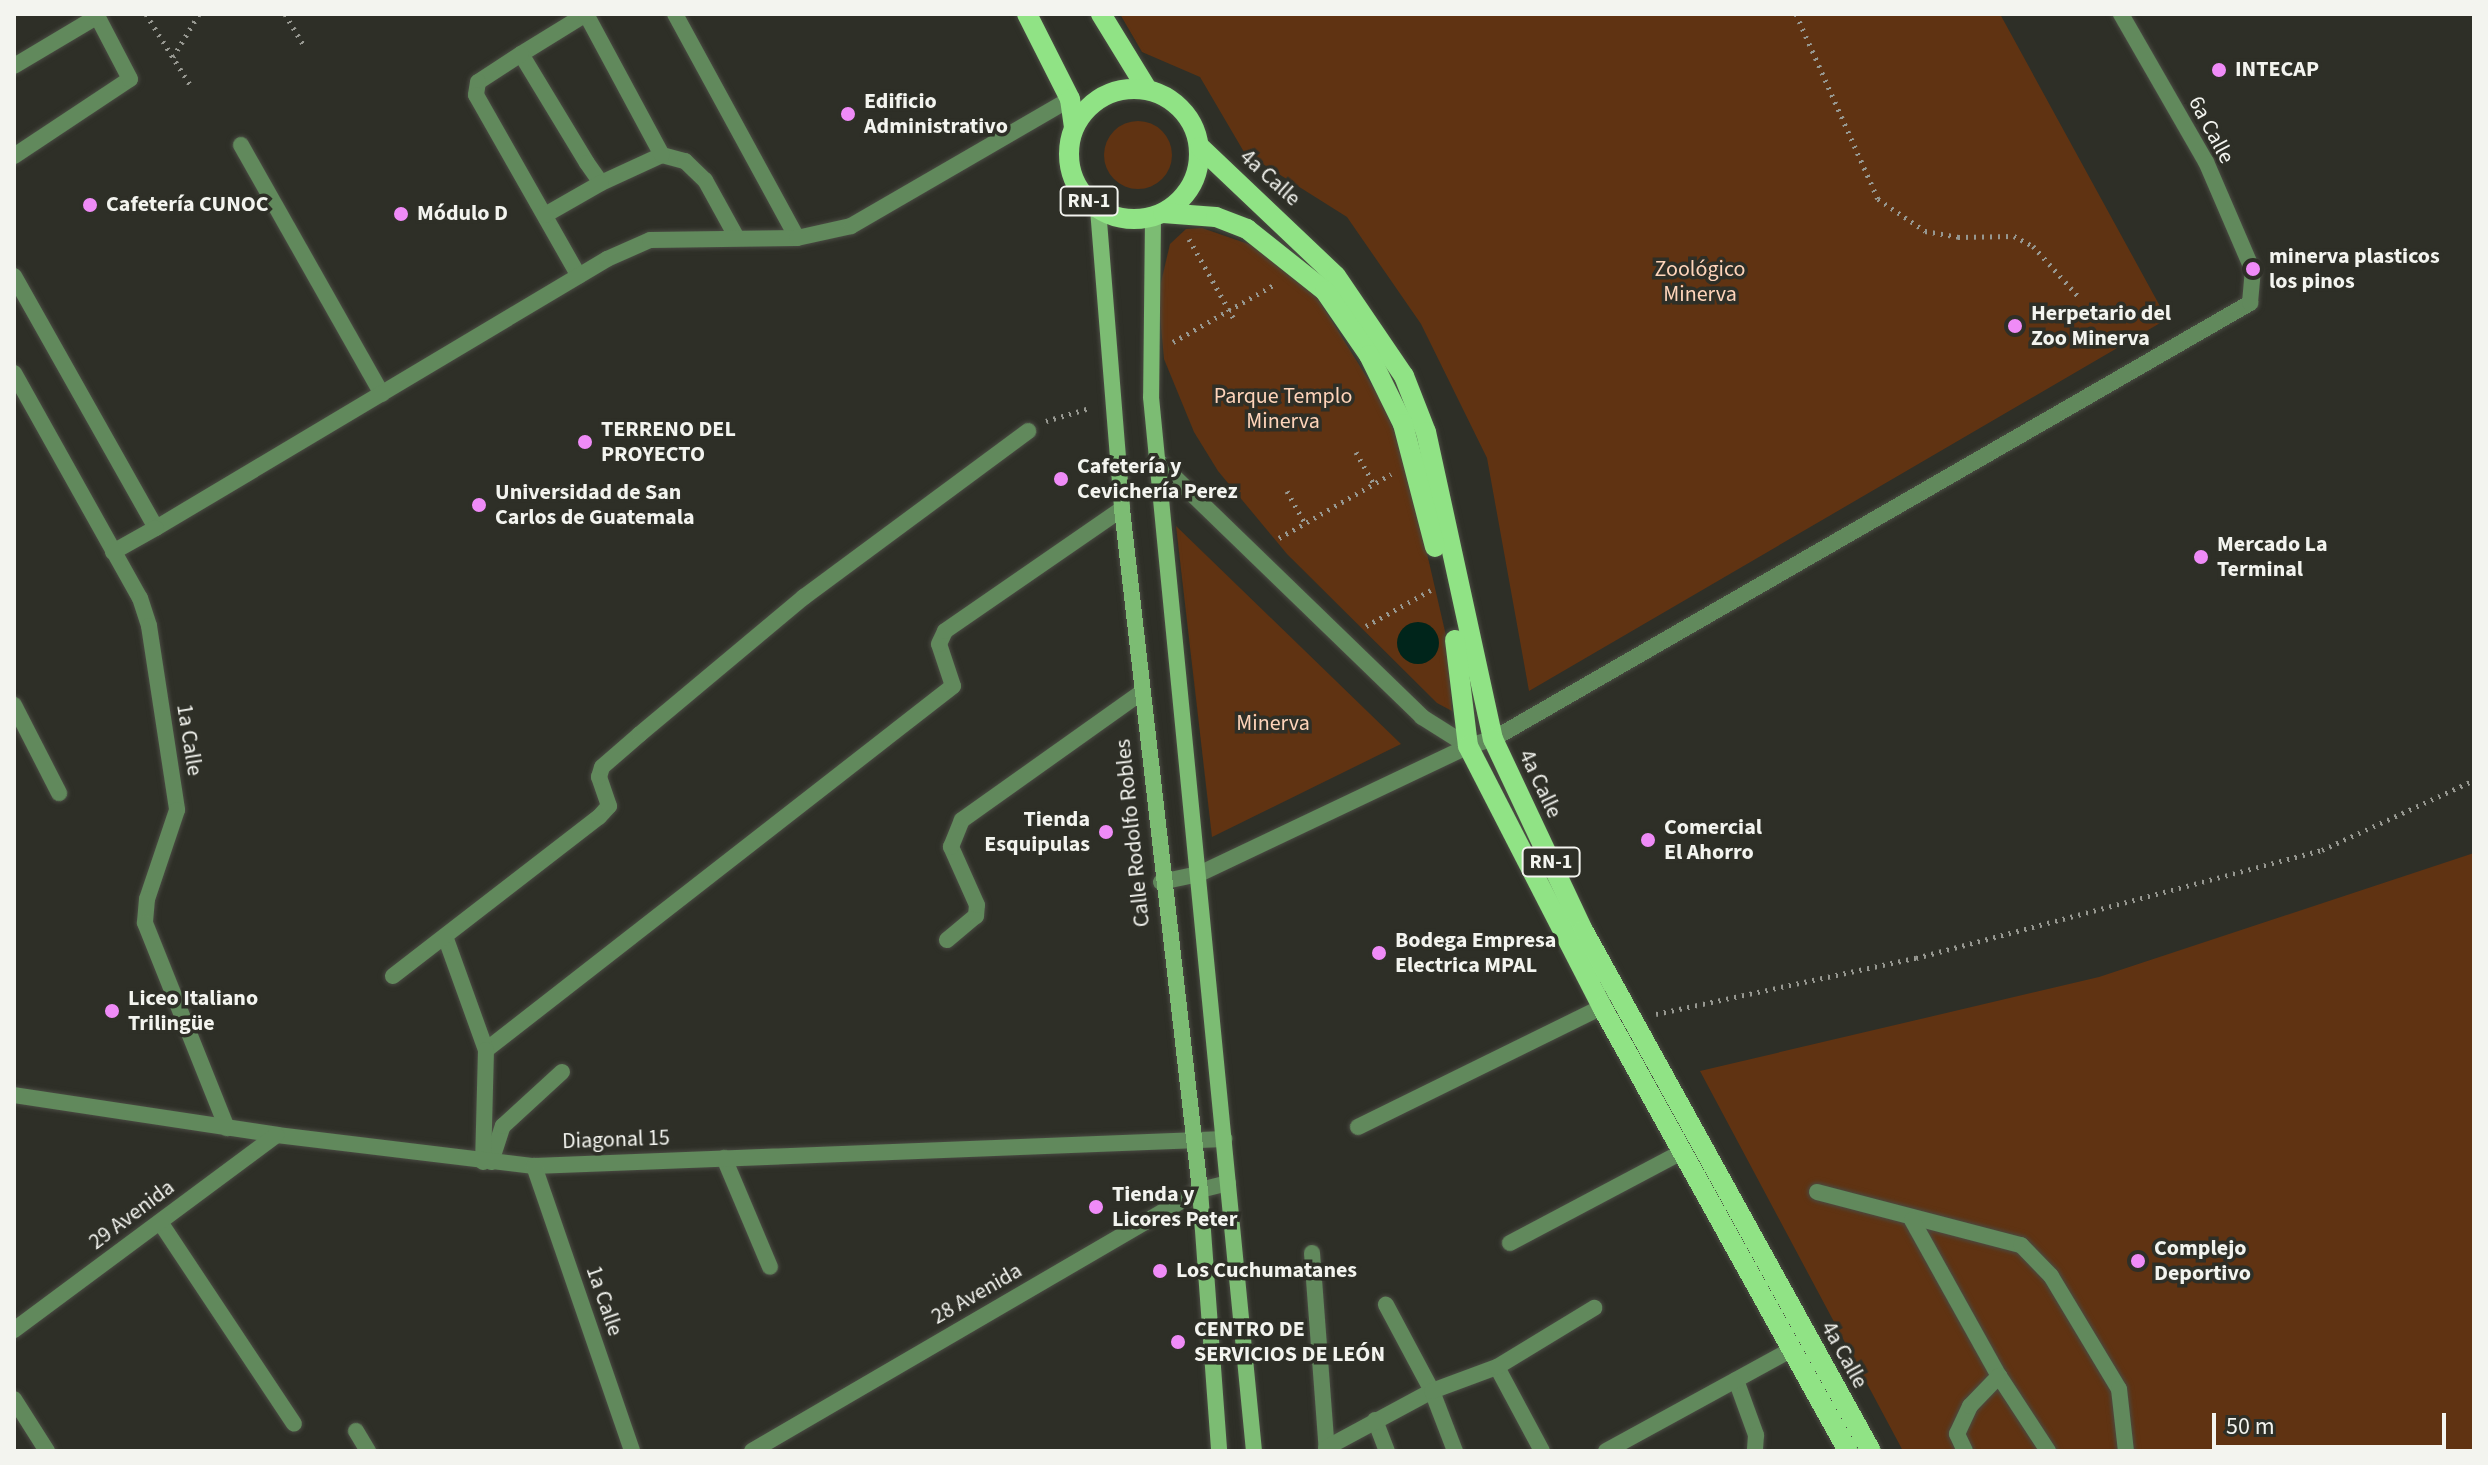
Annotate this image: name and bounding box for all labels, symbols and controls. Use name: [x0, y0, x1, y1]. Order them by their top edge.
place label: INTECAP: [2235, 57, 2319, 83]
marker: INTECAP: [2210, 61, 2228, 79]
place label: Edificio Administrativo: [864, 88, 1008, 140]
street label: 6a Calle: [2182, 92, 2240, 168]
marker: Edificio Administrativo: [839, 105, 857, 123]
street label: 4a Calle: [1234, 144, 1306, 212]
road number: RN-1: [1059, 185, 1119, 217]
place label: Cafetería CUNOC: [106, 192, 269, 218]
marker: Cafetería CUNOC: [81, 196, 99, 214]
place label: Módulo D: [417, 201, 508, 227]
marker: Módulo D: [392, 205, 410, 223]
place label: minerva plasticos los pinos: [2269, 243, 2440, 294]
park label: Zoológico Minerva: [1655, 256, 1745, 308]
marker: minerva plasticos los pinos: [2244, 260, 2262, 278]
place label: Herpetario del Zoo Minerva: [2031, 300, 2171, 352]
marker: Herpetario del Zoo Minerva: [2006, 317, 2024, 335]
park label: Parque Templo Minerva: [1214, 383, 1352, 434]
place label: TERRENO DEL PROYECTO: [601, 416, 736, 468]
marker: TERRENO DEL PROYECTO: [576, 433, 594, 451]
place label: Cafetería y Cevichería Perez: [1077, 453, 1238, 504]
marker: Cafetería y Cevichería Perez: [1052, 470, 1070, 488]
place label: Universidad de San Carlos de Guatemala: [495, 479, 695, 530]
marker: Universidad de San Carlos de Guatemala: [470, 496, 488, 514]
place label: Mercado La Terminal: [2217, 531, 2328, 582]
marker: Mercado La Terminal: [2192, 548, 2210, 566]
street label: 1a Calle: [170, 702, 208, 778]
park label: Minerva: [1236, 711, 1310, 737]
street label: Calle Rodolfo Robles: [1110, 738, 1156, 928]
street label: 4a Calle: [1513, 746, 1567, 822]
place label: Tienda Esquipulas: [984, 806, 1090, 858]
place label: Comercial El Ahorro: [1664, 814, 1762, 866]
marker: Tienda Esquipulas: [1097, 823, 1115, 841]
marker: Comercial El Ahorro: [1639, 831, 1657, 849]
road number: RN-1: [1521, 846, 1581, 878]
place label: Bodega Empresa Electrica MPAL: [1395, 927, 1556, 978]
marker: Bodega Empresa Electrica MPAL: [1370, 944, 1388, 962]
place label: Liceo Italiano Trilingüe: [128, 985, 258, 1036]
marker: Liceo Italiano Trilingüe: [103, 1002, 121, 1020]
street label: Diagonal 15: [562, 1125, 670, 1155]
street label: 29 Avenida: [84, 1174, 180, 1256]
place label: Tienda y Licores Peter: [1112, 1181, 1237, 1232]
marker: Tienda y Licores Peter: [1087, 1198, 1105, 1216]
place label: Complejo Deportivo: [2154, 1235, 2251, 1286]
marker: Complejo Deportivo: [2129, 1252, 2147, 1270]
street label: 28 Avenida: [927, 1258, 1027, 1330]
place label: Los Cuchumatanes: [1176, 1258, 1357, 1284]
marker: Los Cuchumatanes: [1151, 1262, 1169, 1280]
street label: 1a Calle: [580, 1263, 628, 1339]
place label: CENTRO DE SERVICIOS DE LEÓN: [1194, 1316, 1385, 1368]
street label: 4a Calle: [1815, 1317, 1873, 1393]
marker: CENTRO DE SERVICIOS DE LEÓN: [1169, 1333, 1187, 1351]
scale bar: [2216, 1397, 2450, 1447]
text: 50 m: [2226, 1409, 2275, 1444]

